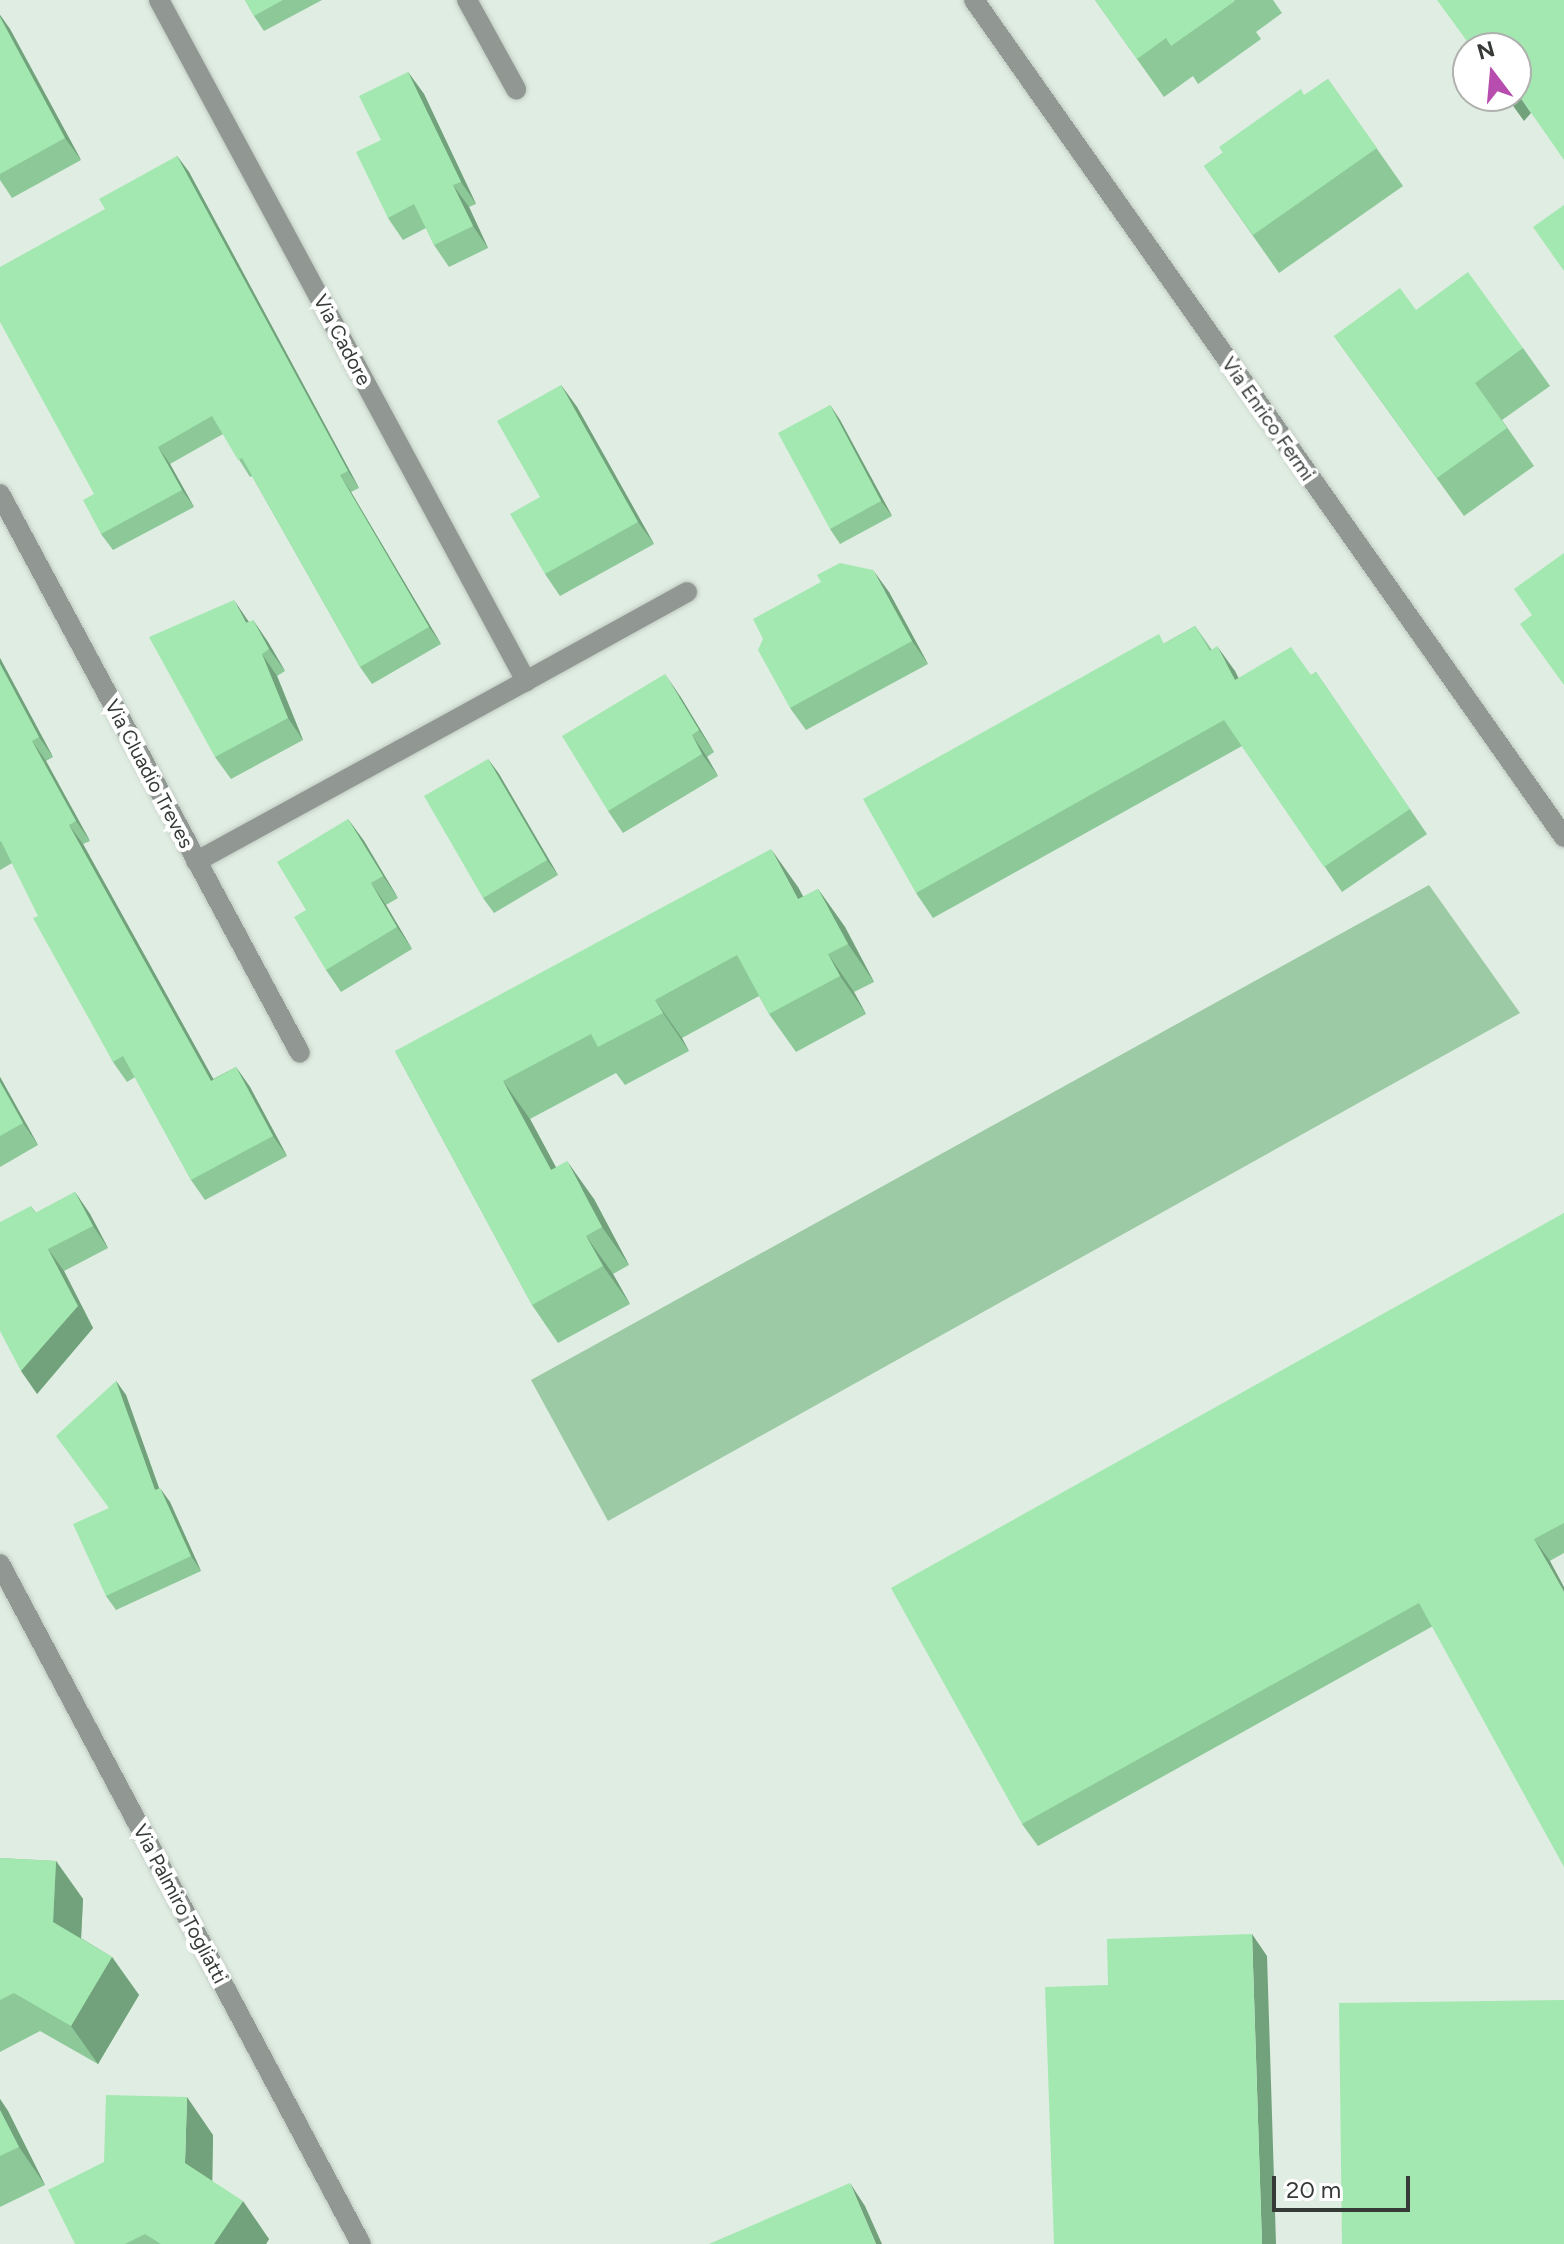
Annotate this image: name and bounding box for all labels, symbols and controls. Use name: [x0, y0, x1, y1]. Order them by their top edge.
north arrow: [1452, 32, 1532, 112]
text: N: [1474, 35, 1498, 66]
street label: Via Cadore: [308, 291, 376, 389]
street label: Via Enrico Fermi: [1216, 353, 1320, 485]
street label: Via Cluadio Treves: [100, 696, 198, 852]
street label: Via Palmiro Togliatti: [128, 1820, 232, 1988]
scale bar: [1276, 2160, 1414, 2210]
text: 20 m: [1286, 2175, 1341, 2204]

